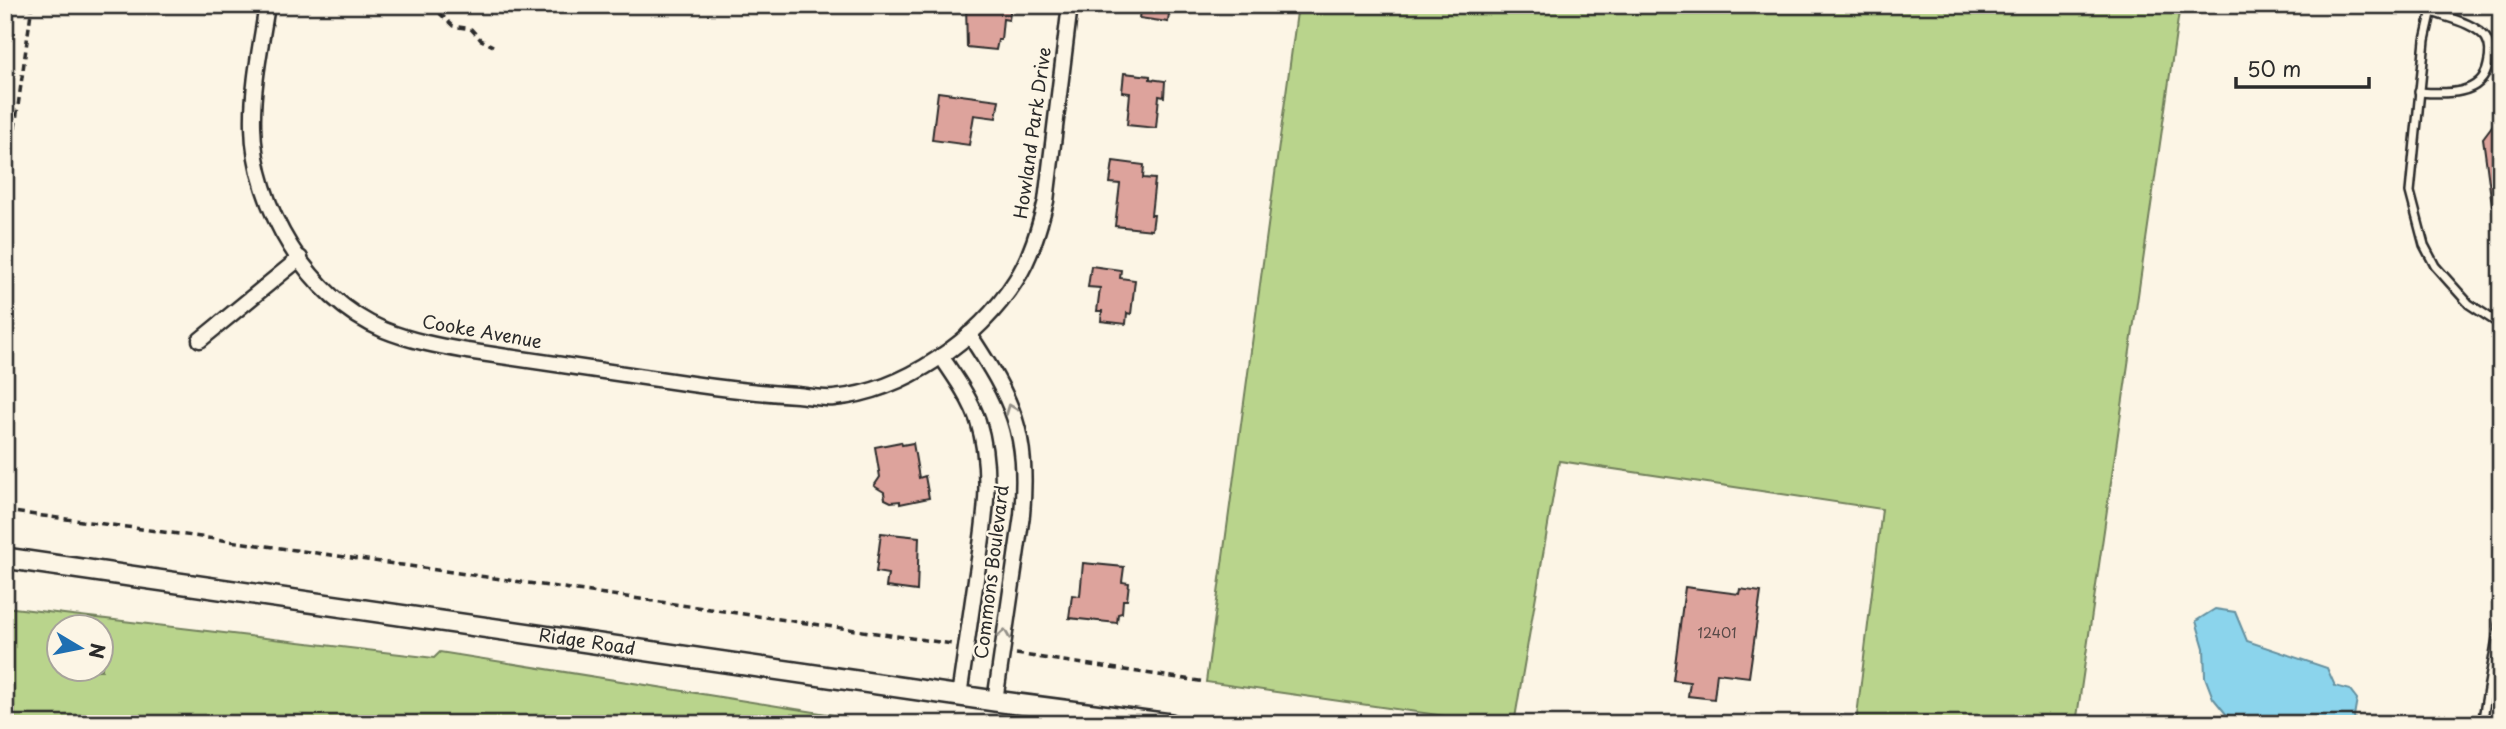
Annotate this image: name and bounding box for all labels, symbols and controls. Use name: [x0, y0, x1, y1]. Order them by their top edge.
street label: Howland Park Drive: [1006, 45, 1057, 221]
scale bar: [2236, 46, 2370, 90]
text: 50 m: [2247, 52, 2301, 84]
street label: Cooke Avenue: [420, 307, 544, 354]
one-way arrow: [1006, 404, 1020, 416]
street label: Commons Boulevard: [966, 483, 1015, 660]
north arrow: [46, 614, 116, 684]
street label: Ridge Road: [537, 620, 637, 661]
house number: 12401: [1698, 622, 1736, 643]
one-way arrow: [997, 628, 1012, 639]
text: N: [83, 641, 113, 661]

